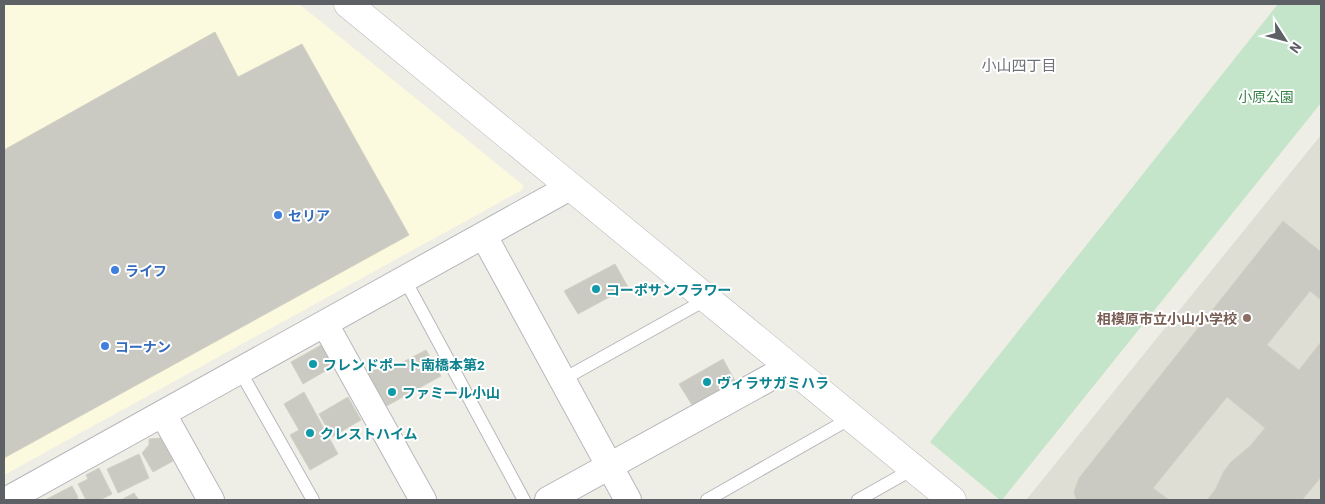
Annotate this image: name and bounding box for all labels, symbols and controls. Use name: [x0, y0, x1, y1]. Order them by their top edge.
north arrow: [1260, 15, 1310, 65]
text: N: [1286, 39, 1306, 57]
district label: 小山四丁目: [981, 56, 1057, 74]
park label: 小原公園: [1238, 88, 1294, 105]
place label: セリア: [288, 207, 330, 224]
marker: セリア: [272, 209, 284, 221]
place label: ライフ: [125, 262, 167, 279]
marker: ライフ: [109, 264, 121, 276]
place label: コーポサンフラワー: [606, 281, 732, 298]
marker: コーポサンフラワー: [590, 283, 602, 295]
place label: 相模原市立小山小学校: [1097, 310, 1237, 327]
marker: 相模原市立小山小学校: [1241, 312, 1253, 324]
place label: コーナン: [115, 338, 171, 355]
marker: コーナン: [99, 340, 111, 352]
place label: フレンドポート南橋本第2: [323, 356, 485, 373]
marker: フレンドポート南橋本第2: [307, 358, 319, 370]
place label: ヴィラサガミハラ: [717, 374, 829, 391]
marker: ヴィラサガミハラ: [701, 376, 713, 388]
place label: ファミール小山: [402, 384, 500, 401]
marker: ファミール小山: [386, 386, 398, 398]
place label: クレストハイム: [320, 425, 417, 442]
marker: クレストハイム: [304, 427, 316, 439]

